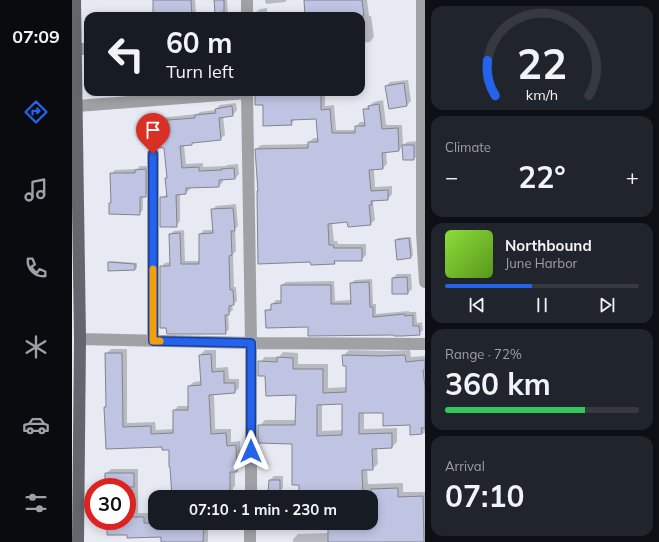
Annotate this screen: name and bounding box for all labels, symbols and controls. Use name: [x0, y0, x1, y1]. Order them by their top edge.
text: 07:09: [12, 25, 60, 48]
text: 60 m: [166, 25, 232, 60]
icon: left: [100, 28, 152, 80]
text: 22: [517, 37, 567, 89]
text: Turn left: [166, 60, 234, 83]
text: km/h: [526, 86, 558, 104]
icon: directions: [22, 98, 50, 126]
pin: [136, 113, 170, 154]
icon: arrive: [142, 119, 164, 141]
text: Climate: [445, 139, 491, 155]
text: 22°: [518, 158, 566, 196]
text: −: [445, 163, 458, 191]
text: +: [626, 163, 639, 191]
icon: music: [22, 176, 50, 204]
text: Northbound: [505, 236, 592, 255]
icon: phone: [22, 254, 50, 282]
text: June Harbor: [505, 255, 577, 271]
icon: previous: [466, 294, 488, 316]
icon: pause: [531, 294, 553, 316]
icon: next: [596, 294, 618, 316]
icon: climate: [22, 333, 50, 361]
text: Range · 72%: [445, 346, 522, 362]
text: 360 km: [445, 365, 551, 403]
icon: car: [22, 411, 50, 439]
position arrow: [230, 430, 272, 472]
text: Arrival: [445, 458, 485, 474]
text: 07:10: [445, 477, 524, 515]
speed limit sign: 30: [84, 478, 136, 530]
icon: filters: [22, 489, 50, 517]
text: 07:10 · 1 min · 230 m: [189, 500, 337, 519]

